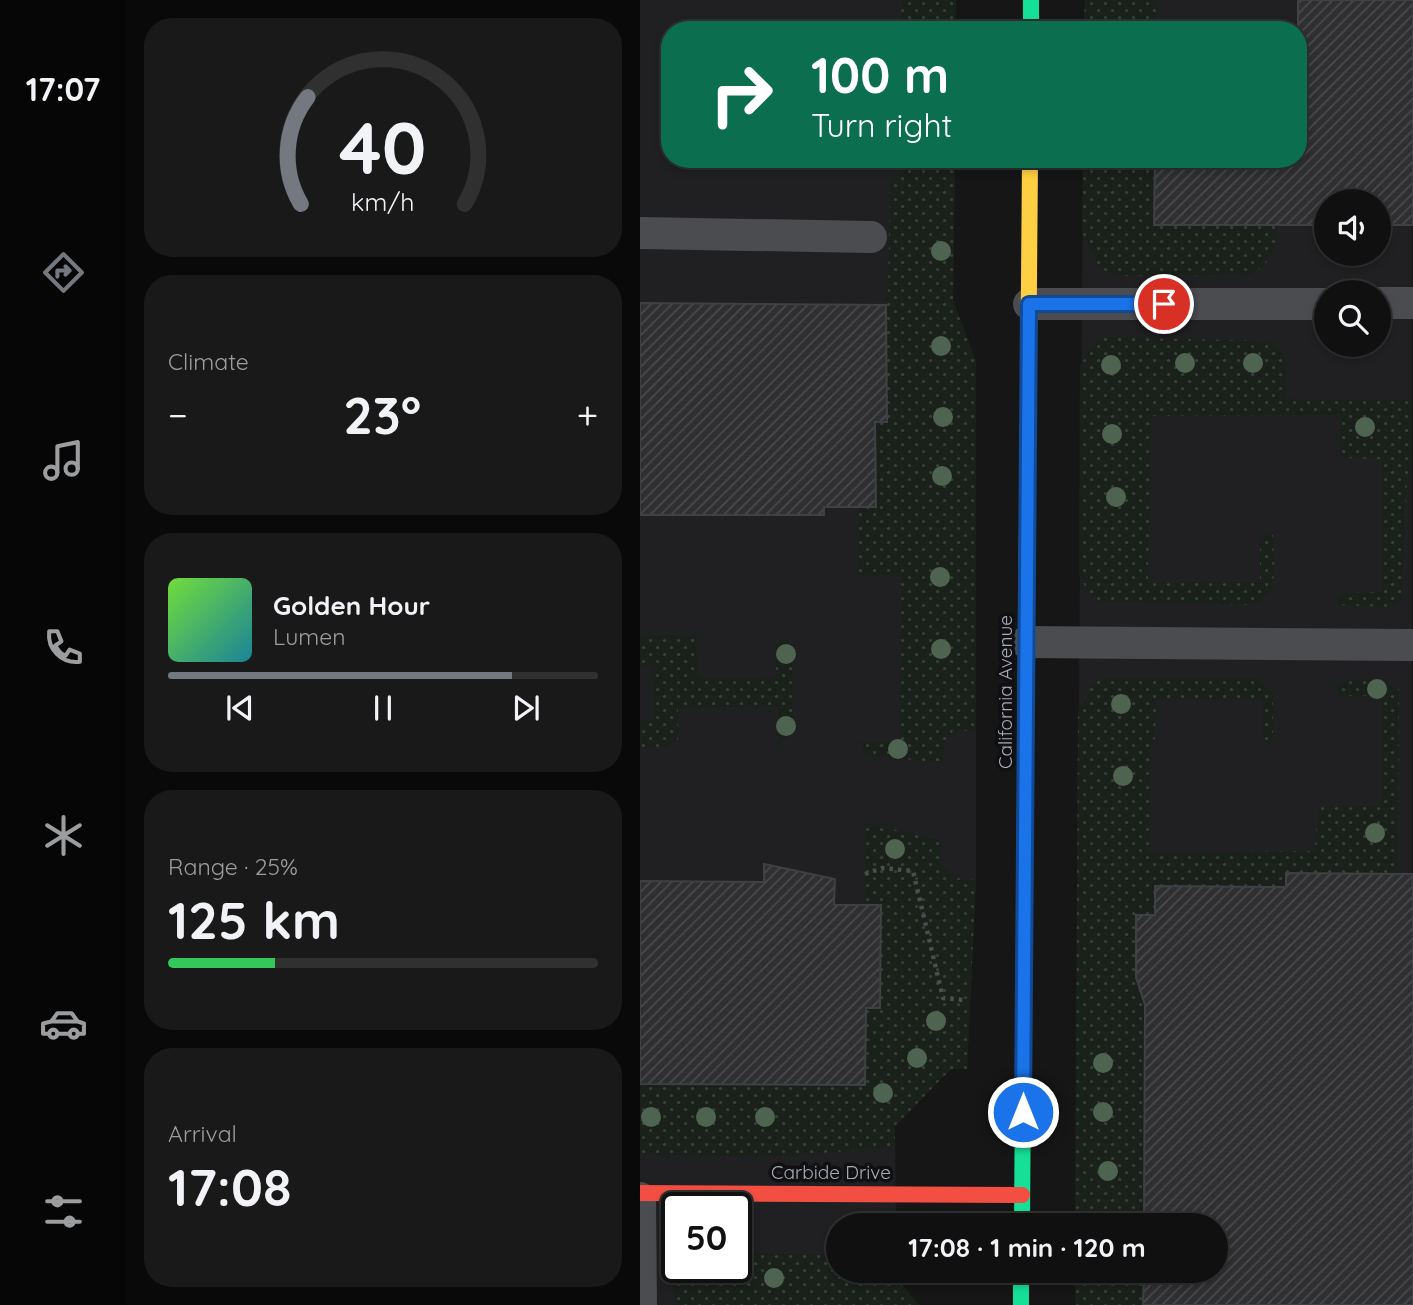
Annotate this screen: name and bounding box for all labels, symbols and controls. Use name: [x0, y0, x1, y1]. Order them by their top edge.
text: 100 m: [811, 44, 949, 105]
icon: right: [696, 49, 787, 140]
text: 17:07: [26, 69, 100, 109]
text: 40: [339, 101, 427, 192]
text: Turn right: [811, 105, 952, 145]
text: km/h: [351, 186, 415, 217]
map controls: [1314, 189, 1391, 357]
button: sound: [1314, 189, 1391, 266]
icon: directions: [39, 248, 88, 297]
pin: [1134, 274, 1194, 334]
button: search: [1314, 280, 1391, 357]
icon: arrive: [1145, 285, 1183, 323]
text: Climate: [168, 347, 249, 376]
text: 23°: [343, 382, 421, 447]
text: −: [168, 391, 188, 439]
text: +: [577, 391, 598, 439]
icon: music: [39, 436, 88, 485]
text: Golden Hour: [273, 589, 430, 622]
street label: California Avenue: [993, 615, 1017, 769]
text: Lumen: [273, 622, 346, 651]
icon: phone: [39, 623, 88, 672]
icon: previous: [221, 689, 259, 727]
icon: pause: [364, 689, 402, 727]
icon: next: [507, 689, 545, 727]
icon: climate: [39, 811, 88, 860]
text: Range · 25%: [168, 852, 298, 881]
text: 125 km: [168, 887, 340, 952]
icon: car: [39, 999, 88, 1048]
position arrow: [986, 1075, 1060, 1149]
text: Arrival: [168, 1119, 237, 1148]
text: 17:08: [168, 1154, 291, 1219]
street label: Carbide Drive: [771, 1160, 891, 1184]
icon: filters: [39, 1187, 88, 1236]
speed limit sign: 50: [661, 1192, 752, 1283]
text: 17:08 · 1 min · 120 m: [908, 1231, 1146, 1264]

